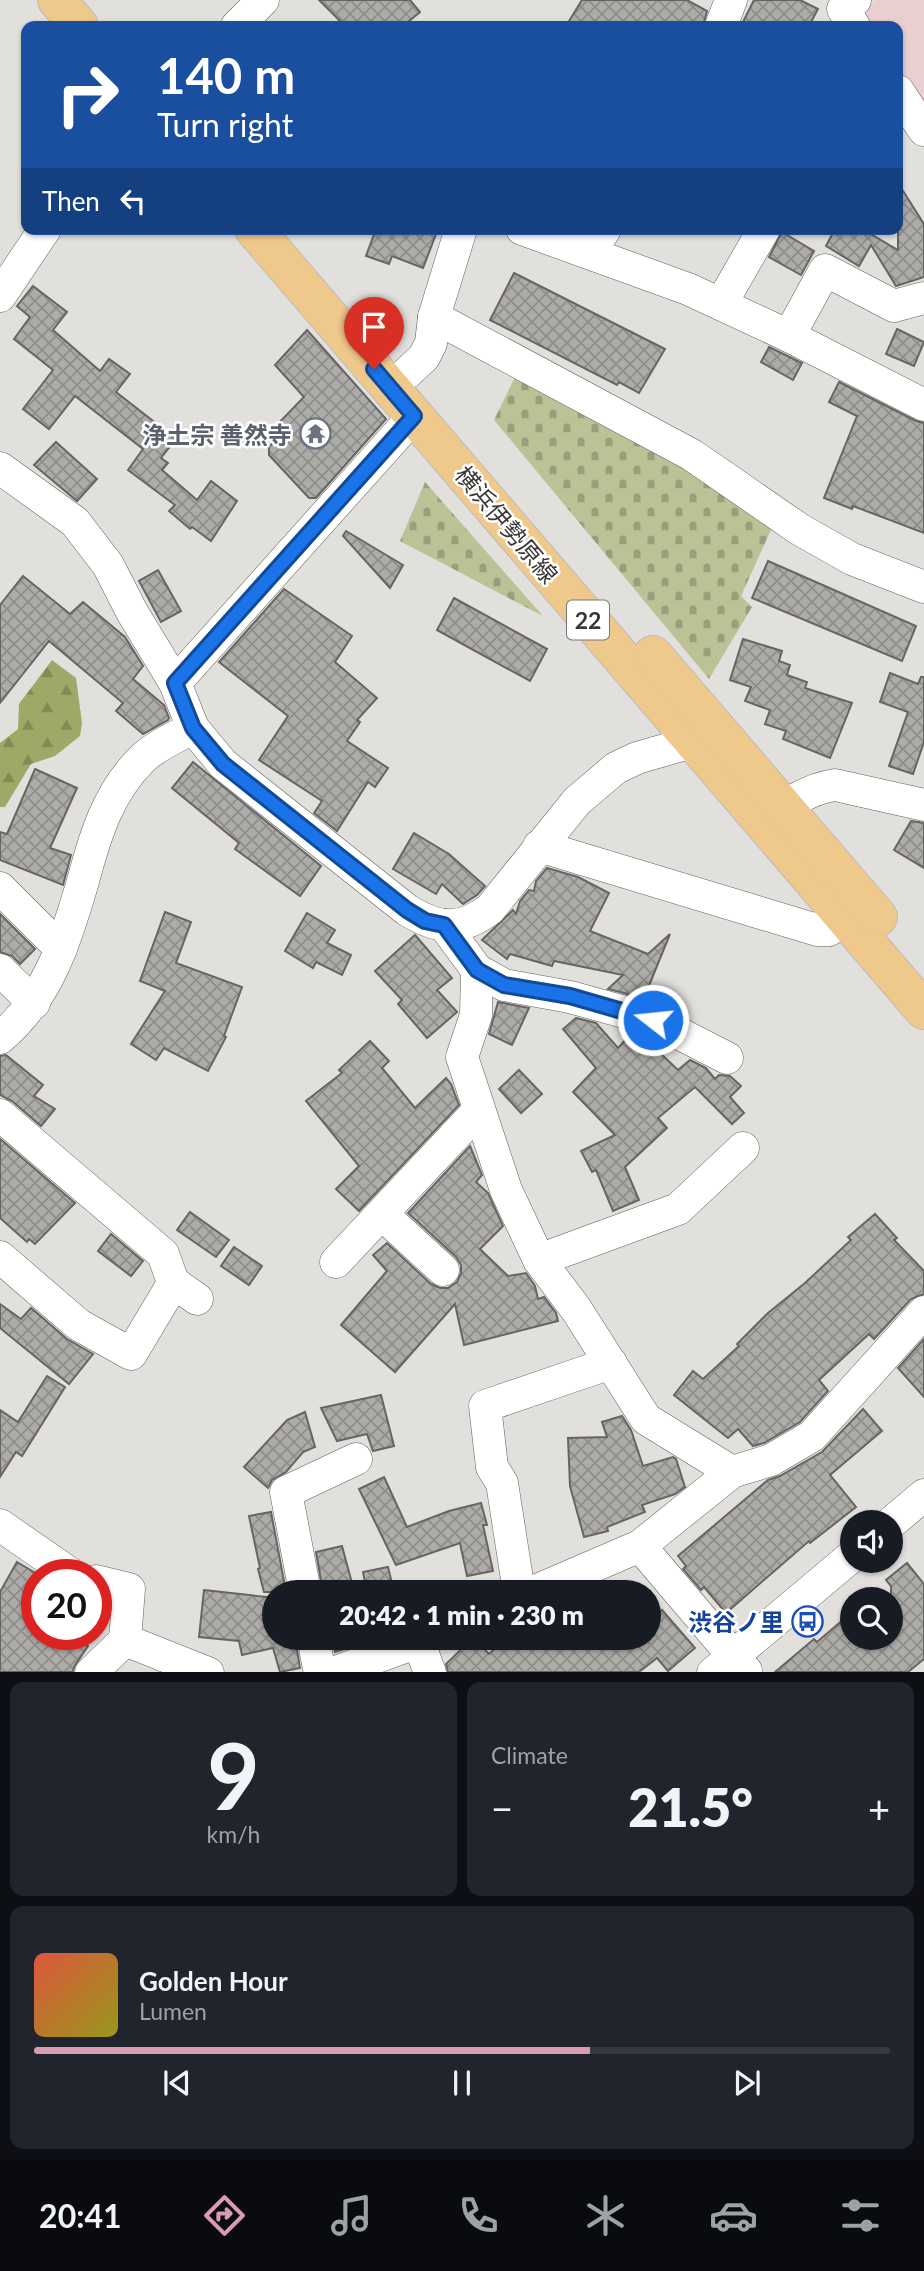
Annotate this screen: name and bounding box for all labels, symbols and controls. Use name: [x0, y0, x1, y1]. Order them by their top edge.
text: 140 m: [157, 46, 295, 104]
icon: right: [42, 49, 133, 140]
text: Turn right: [157, 105, 293, 144]
icon: left: [114, 182, 152, 220]
text: Then: [42, 185, 100, 217]
pin: [344, 297, 404, 369]
icon: arrive: [355, 308, 393, 346]
temple icon: 浄土宗 善然寺: [298, 417, 332, 451]
place label: 浄土宗 善然寺: [142, 420, 292, 449]
street label: 横浜伊勢原線: [450, 460, 564, 588]
road number: 22: [567, 600, 609, 640]
position arrow: [616, 983, 690, 1057]
map controls: [840, 1510, 903, 1650]
button: sound: [840, 1510, 903, 1573]
speed limit sign: 20: [21, 1559, 112, 1650]
button: search: [840, 1587, 903, 1650]
text: 20:42 · 1 min · 230 m: [339, 1599, 584, 1631]
bus stop icon: 渋谷ノ里: [790, 1604, 824, 1638]
place label: 渋谷ノ里: [688, 1607, 784, 1636]
text: 9: [207, 1720, 260, 1829]
text: Climate: [491, 1741, 568, 1769]
text: 21.5°: [628, 1776, 753, 1838]
text: −: [491, 1785, 513, 1831]
text: +: [868, 1785, 890, 1831]
text: km/h: [207, 1820, 260, 1848]
text: Golden Hour: [139, 1965, 288, 1997]
text: Lumen: [139, 1997, 207, 2025]
icon: previous: [158, 2064, 196, 2102]
icon: pause: [443, 2064, 481, 2102]
icon: next: [728, 2064, 766, 2102]
icon: directions: [200, 2191, 249, 2240]
icon: music: [327, 2191, 376, 2240]
icon: phone: [454, 2191, 503, 2240]
icon: climate: [581, 2191, 630, 2240]
icon: car: [709, 2191, 758, 2240]
icon: filters: [836, 2191, 885, 2240]
text: 20:41: [39, 2196, 122, 2235]

